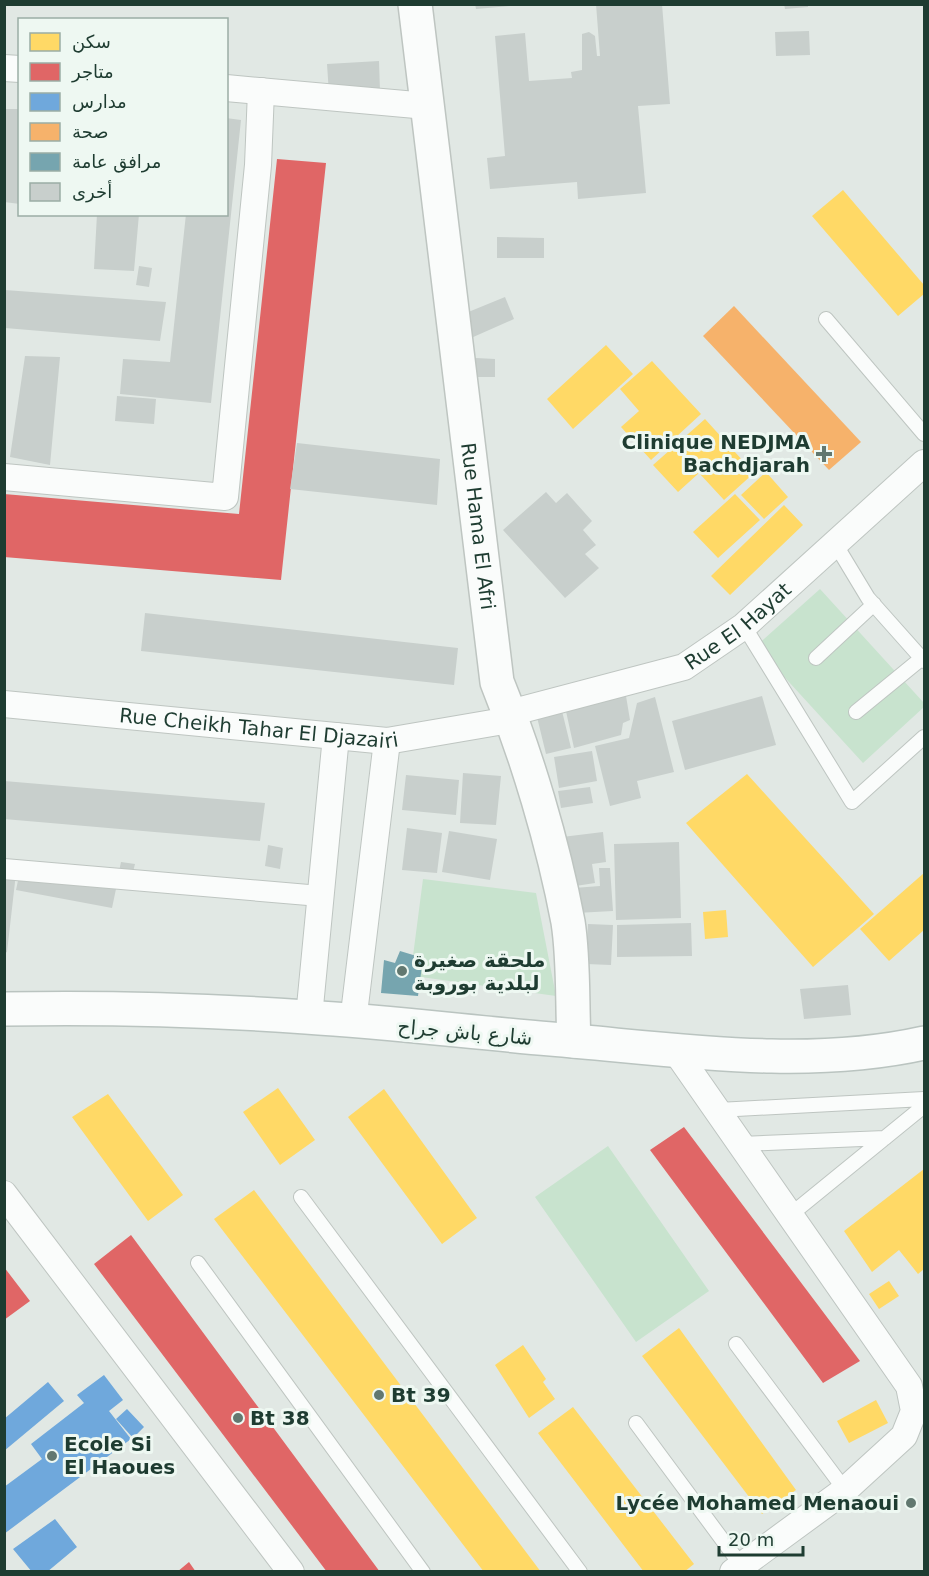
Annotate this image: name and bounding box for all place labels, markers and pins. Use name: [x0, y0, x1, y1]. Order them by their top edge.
place label: Clinique NEDJMA Bachdjarah: [622, 430, 811, 477]
marker: Clinique NEDJMA Bachdjarah: [815, 445, 833, 463]
place label: ملحقة صغيرة لبلدية بوروبة: [414, 948, 545, 995]
marker: ملحقة صغيرة لبلدية بوروبة: [395, 964, 409, 978]
place label: Bt 39: [391, 1383, 451, 1407]
marker: Bt 39: [372, 1388, 386, 1402]
place label: Bt 38: [250, 1406, 310, 1430]
marker: Bt 38: [231, 1411, 245, 1425]
place label: Ecole Si El Haoues: [64, 1432, 175, 1479]
marker: Ecole Si El Haoues: [45, 1449, 59, 1463]
place label: Lycée Mohamed Menaoui: [616, 1491, 899, 1515]
marker: Lycée Mohamed Menaoui: [904, 1496, 918, 1510]

